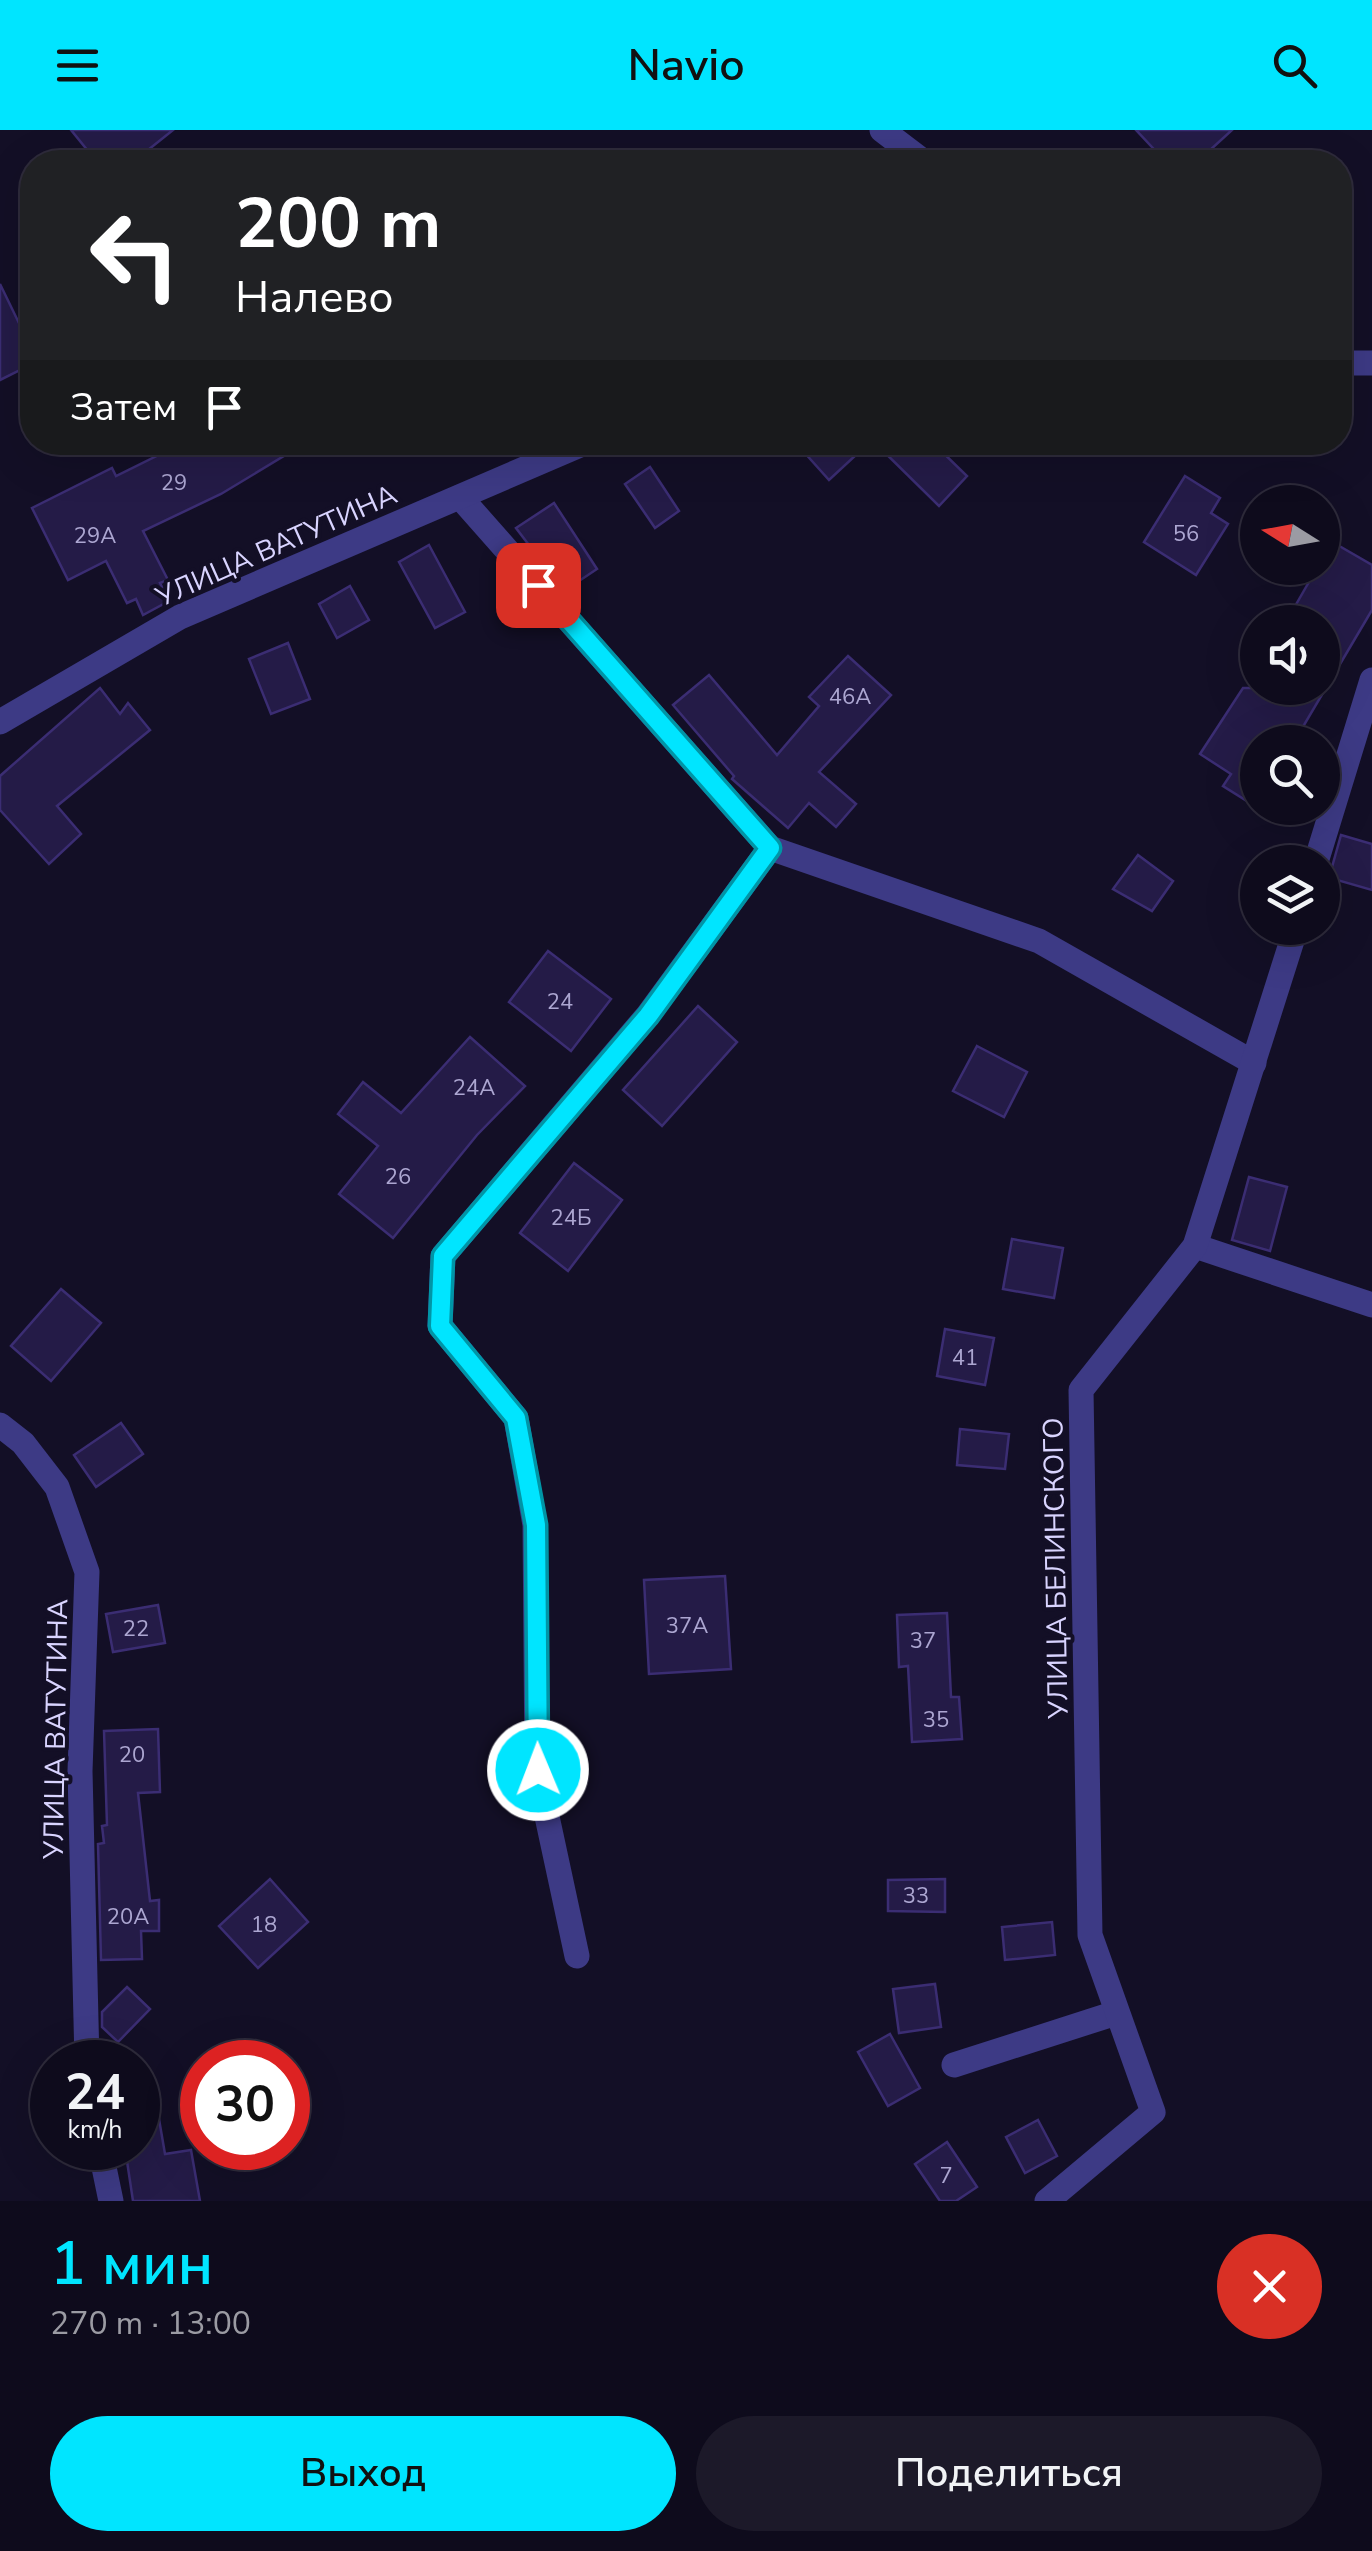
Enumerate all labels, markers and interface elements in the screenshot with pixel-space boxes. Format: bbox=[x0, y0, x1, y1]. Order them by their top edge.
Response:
text: Navio bbox=[627, 35, 745, 96]
icon: menu bbox=[50, 38, 105, 93]
icon: search bbox=[1267, 38, 1322, 93]
text: 200 m bbox=[235, 176, 441, 272]
icon: left bbox=[70, 190, 200, 320]
text: Налево bbox=[235, 267, 394, 328]
icon: arrive bbox=[197, 380, 252, 435]
text: Затем bbox=[70, 382, 177, 433]
house number: 29 bbox=[161, 468, 187, 498]
street label: УЛИЦА ВАТУТИНА bbox=[149, 476, 403, 617]
north arrow bbox=[1240, 485, 1340, 585]
map controls bbox=[1240, 485, 1340, 945]
house number: 56 bbox=[1173, 519, 1199, 549]
house number: 29А bbox=[74, 521, 116, 551]
pin bbox=[496, 543, 581, 628]
icon: arrive bbox=[511, 558, 566, 613]
button: sound bbox=[1240, 605, 1340, 705]
house number: 46А bbox=[829, 682, 871, 712]
button: search bbox=[1240, 725, 1340, 825]
button: layers bbox=[1240, 845, 1340, 945]
house number: 24 bbox=[547, 987, 573, 1017]
house number: 24А bbox=[453, 1073, 495, 1103]
house number: 26 bbox=[385, 1162, 411, 1192]
house number: 24Б bbox=[551, 1203, 591, 1233]
house number: 41 bbox=[952, 1343, 978, 1373]
street label: УЛИЦА БЕЛИНСКОГО bbox=[1034, 1417, 1078, 1720]
street label: УЛИЦА ВАТУТИНА bbox=[35, 1599, 77, 1860]
house number: 37А bbox=[666, 1611, 708, 1641]
house number: 22 bbox=[123, 1614, 149, 1644]
house number: 37 bbox=[910, 1626, 936, 1656]
house number: 35 bbox=[923, 1705, 949, 1735]
position arrow bbox=[486, 1718, 590, 1822]
house number: 20 bbox=[119, 1740, 145, 1770]
house number: 33 bbox=[903, 1881, 929, 1911]
house number: 20А bbox=[107, 1902, 149, 1932]
house number: 18 bbox=[251, 1910, 277, 1940]
speed limit sign: 30 bbox=[180, 2040, 310, 2170]
text: 24 bbox=[65, 2058, 125, 2127]
text: km/h bbox=[67, 2113, 123, 2147]
house number: 7 bbox=[939, 2161, 953, 2191]
text: 1 мин bbox=[50, 2223, 213, 2305]
button: close bbox=[1217, 2234, 1322, 2339]
text: 270 m · 13:00 bbox=[50, 2302, 251, 2345]
button: Выход bbox=[50, 2416, 676, 2531]
button: Поделиться bbox=[696, 2416, 1322, 2531]

